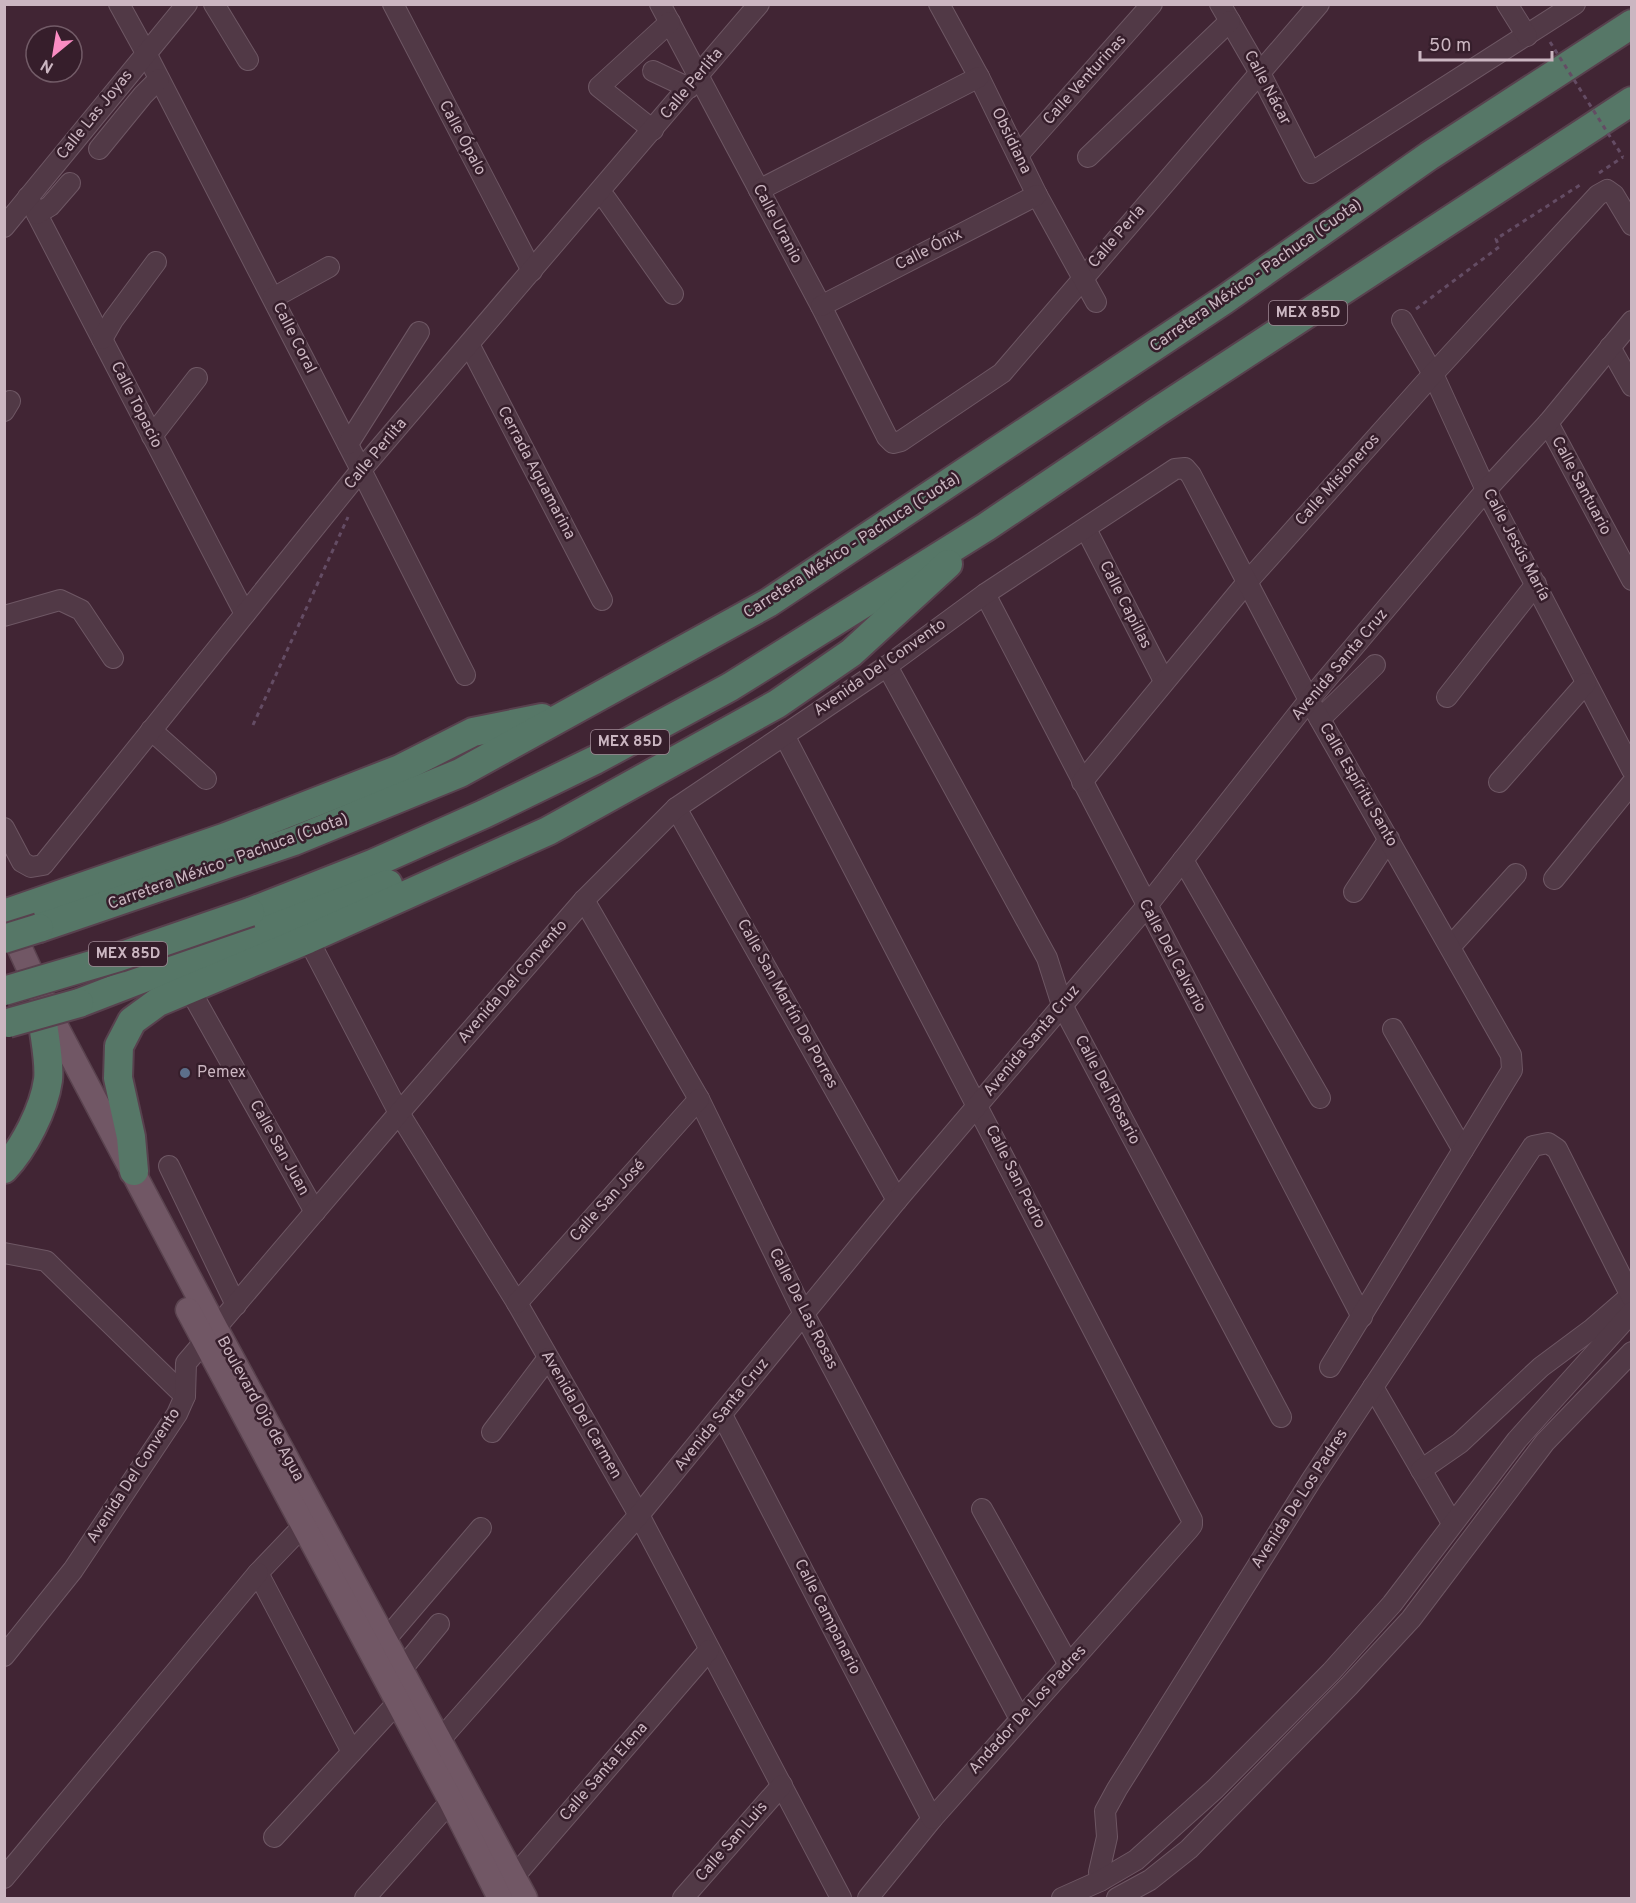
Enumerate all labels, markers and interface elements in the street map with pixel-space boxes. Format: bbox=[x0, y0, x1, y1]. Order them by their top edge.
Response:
north arrow bbox=[24, 24, 84, 84]
scale bar bbox=[1420, 24, 1552, 62]
street label: Calle Venturinas bbox=[1039, 30, 1131, 130]
text: 50 m bbox=[1429, 35, 1471, 58]
street label: Calle Perlita bbox=[656, 44, 728, 124]
street label: Calle Nácar bbox=[1239, 47, 1295, 129]
text: N bbox=[38, 54, 57, 77]
street label: Calle Las Joyas bbox=[53, 66, 137, 164]
street label: Calle Ópalo bbox=[434, 96, 492, 179]
street label: Obsidiana bbox=[986, 105, 1036, 177]
street label: Calle Uranio bbox=[748, 181, 806, 267]
street label: Carretera México - Pachuca (Cuota) bbox=[1146, 195, 1366, 357]
street label: Calle Perla bbox=[1084, 201, 1150, 273]
street label: Calle Ónix bbox=[891, 223, 966, 275]
street label: Calle Coral bbox=[268, 299, 320, 377]
road number: MEX 85D bbox=[1269, 301, 1347, 325]
street label: Calle Topacio bbox=[106, 358, 166, 452]
street label: Cerrada Aguamarina bbox=[492, 403, 580, 543]
street label: Calle Perlita bbox=[340, 414, 412, 494]
street label: Calle Misioneros bbox=[1291, 430, 1385, 530]
street label: Calle Santuario bbox=[1547, 433, 1615, 539]
street label: Carretera México - Pachuca (Cuota) bbox=[740, 468, 964, 624]
street label: Calle Jesús María bbox=[1478, 486, 1554, 604]
street label: Calle Capillas bbox=[1094, 558, 1156, 652]
street label: Avenida Santa Cruz bbox=[1287, 605, 1393, 725]
street label: Avenida Del Convento bbox=[810, 615, 950, 721]
street label: Calle Espíritu Santo bbox=[1314, 719, 1402, 851]
road number: MEX 85D bbox=[591, 730, 669, 754]
street label: Carretera México - Pachuca (Cuota) bbox=[105, 809, 351, 915]
street label: Calle Del Calvario bbox=[1134, 896, 1210, 1016]
street label: Avenida Del Convento bbox=[454, 916, 572, 1048]
street label: Calle San Martín De Porres bbox=[732, 916, 842, 1092]
road number: MEX 85D bbox=[89, 942, 167, 966]
street label: Avenida Santa Cruz bbox=[979, 981, 1085, 1101]
street label: Calle Del Rosario bbox=[1070, 1032, 1144, 1148]
place label: Pemex bbox=[197, 1063, 246, 1083]
marker: Pemex bbox=[178, 1066, 192, 1080]
street label: Calle San Juan bbox=[245, 1097, 313, 1199]
street label: Calle San Pedro bbox=[980, 1122, 1050, 1232]
street label: Calle San José bbox=[566, 1156, 650, 1246]
street label: Calle De Las Rosas bbox=[764, 1245, 842, 1373]
street label: Boulevard Ojo de Agua bbox=[212, 1333, 308, 1485]
street label: Avenida Del Carmen bbox=[536, 1347, 626, 1483]
street label: Avenida Santa Cruz bbox=[670, 1354, 774, 1476]
street label: Avenida Del Convento bbox=[83, 1405, 185, 1547]
street label: Avenida De Los Padres bbox=[1247, 1425, 1353, 1573]
street label: Calle Campanario bbox=[789, 1556, 865, 1678]
street label: Andador De Los Padres bbox=[965, 1641, 1091, 1779]
street label: Calle Santa Elena bbox=[556, 1718, 652, 1826]
street label: Calle San Luis bbox=[692, 1798, 772, 1886]

